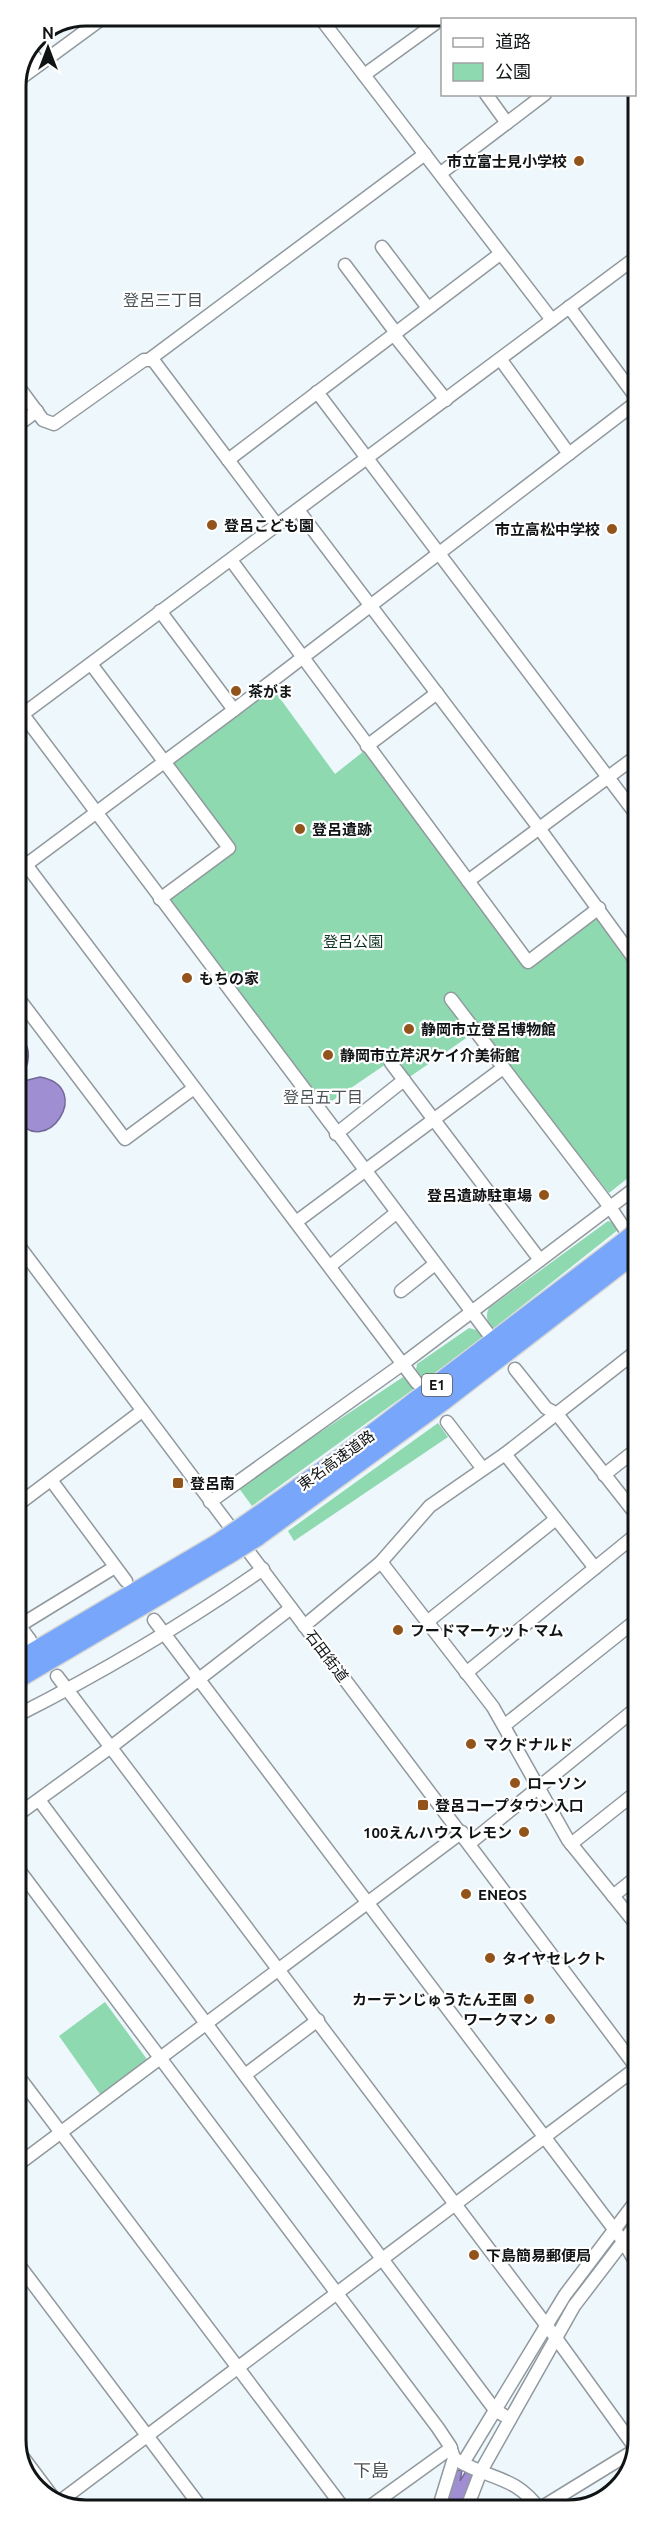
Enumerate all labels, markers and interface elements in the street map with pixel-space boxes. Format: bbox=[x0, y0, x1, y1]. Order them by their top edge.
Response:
north arrow bbox=[18, 18, 78, 78]
legend bbox=[441, 18, 636, 96]
text: N bbox=[42, 24, 54, 42]
text: 道路 bbox=[495, 31, 531, 51]
text: 公園 bbox=[495, 61, 531, 81]
place label: 市立富士見小学校 bbox=[447, 153, 567, 170]
marker: 市立富士見小学校 bbox=[572, 154, 586, 168]
district label: 登呂三丁目 bbox=[123, 291, 203, 309]
place label: 登呂こども園 bbox=[224, 517, 314, 534]
marker: 登呂こども園 bbox=[205, 518, 219, 532]
place label: 市立高松中学校 bbox=[495, 521, 600, 538]
marker: 市立高松中学校 bbox=[605, 522, 619, 536]
place label: 茶がま bbox=[248, 683, 293, 700]
marker: 茶がま bbox=[229, 684, 243, 698]
place label: 登呂遺跡 bbox=[312, 821, 372, 838]
marker: 登呂遺跡 bbox=[293, 822, 307, 836]
park label: 登呂公園 bbox=[323, 933, 383, 950]
place label: もちの家 bbox=[199, 970, 259, 987]
marker: もちの家 bbox=[180, 971, 194, 985]
place label: 静岡市立登呂博物館 bbox=[421, 1021, 556, 1038]
marker: 静岡市立登呂博物館 bbox=[402, 1022, 416, 1036]
place label: 静岡市立芹沢ケイ介美術館 bbox=[340, 1047, 520, 1064]
marker: 静岡市立芹沢ケイ介美術館 bbox=[321, 1048, 335, 1062]
district label: 登呂五丁目 bbox=[283, 1088, 363, 1106]
place label: 登呂遺跡駐車場 bbox=[427, 1187, 532, 1204]
marker: 登呂遺跡駐車場 bbox=[537, 1188, 551, 1202]
road number: E1 bbox=[422, 1374, 452, 1396]
street label: 東名高速道路 bbox=[295, 1427, 377, 1493]
place label: 登呂南 bbox=[190, 1475, 235, 1492]
marker: 登呂南 bbox=[171, 1476, 185, 1490]
place label: フードマーケット マム bbox=[410, 1622, 564, 1639]
marker: フードマーケット マム bbox=[391, 1623, 405, 1637]
street label: 石田街道 bbox=[302, 1627, 352, 1685]
place label: マクドナルド bbox=[483, 1736, 573, 1753]
marker: マクドナルド bbox=[464, 1737, 478, 1751]
place label: ローソン bbox=[527, 1775, 587, 1792]
marker: ローソン bbox=[508, 1776, 522, 1790]
place label: 登呂コープタウン入口 bbox=[435, 1797, 584, 1814]
marker: 登呂コープタウン入口 bbox=[416, 1798, 430, 1812]
place label: 100えんハウス レモン bbox=[363, 1824, 512, 1841]
marker: 100えんハウス レモン bbox=[517, 1825, 531, 1839]
place label: ENEOS bbox=[478, 1886, 527, 1903]
marker: ENEOS bbox=[459, 1887, 473, 1901]
place label: タイヤセレクト bbox=[502, 1950, 607, 1967]
marker: タイヤセレクト bbox=[483, 1951, 497, 1965]
place label: カーテンじゅうたん王国 bbox=[352, 1991, 517, 2008]
marker: カーテンじゅうたん王国 bbox=[522, 1992, 536, 2006]
place label: ワークマン bbox=[463, 2011, 538, 2028]
marker: ワークマン bbox=[543, 2012, 557, 2026]
place label: 下島簡易郵便局 bbox=[486, 2247, 591, 2264]
marker: 下島簡易郵便局 bbox=[467, 2248, 481, 2262]
district label: 下島 bbox=[353, 2460, 389, 2480]

